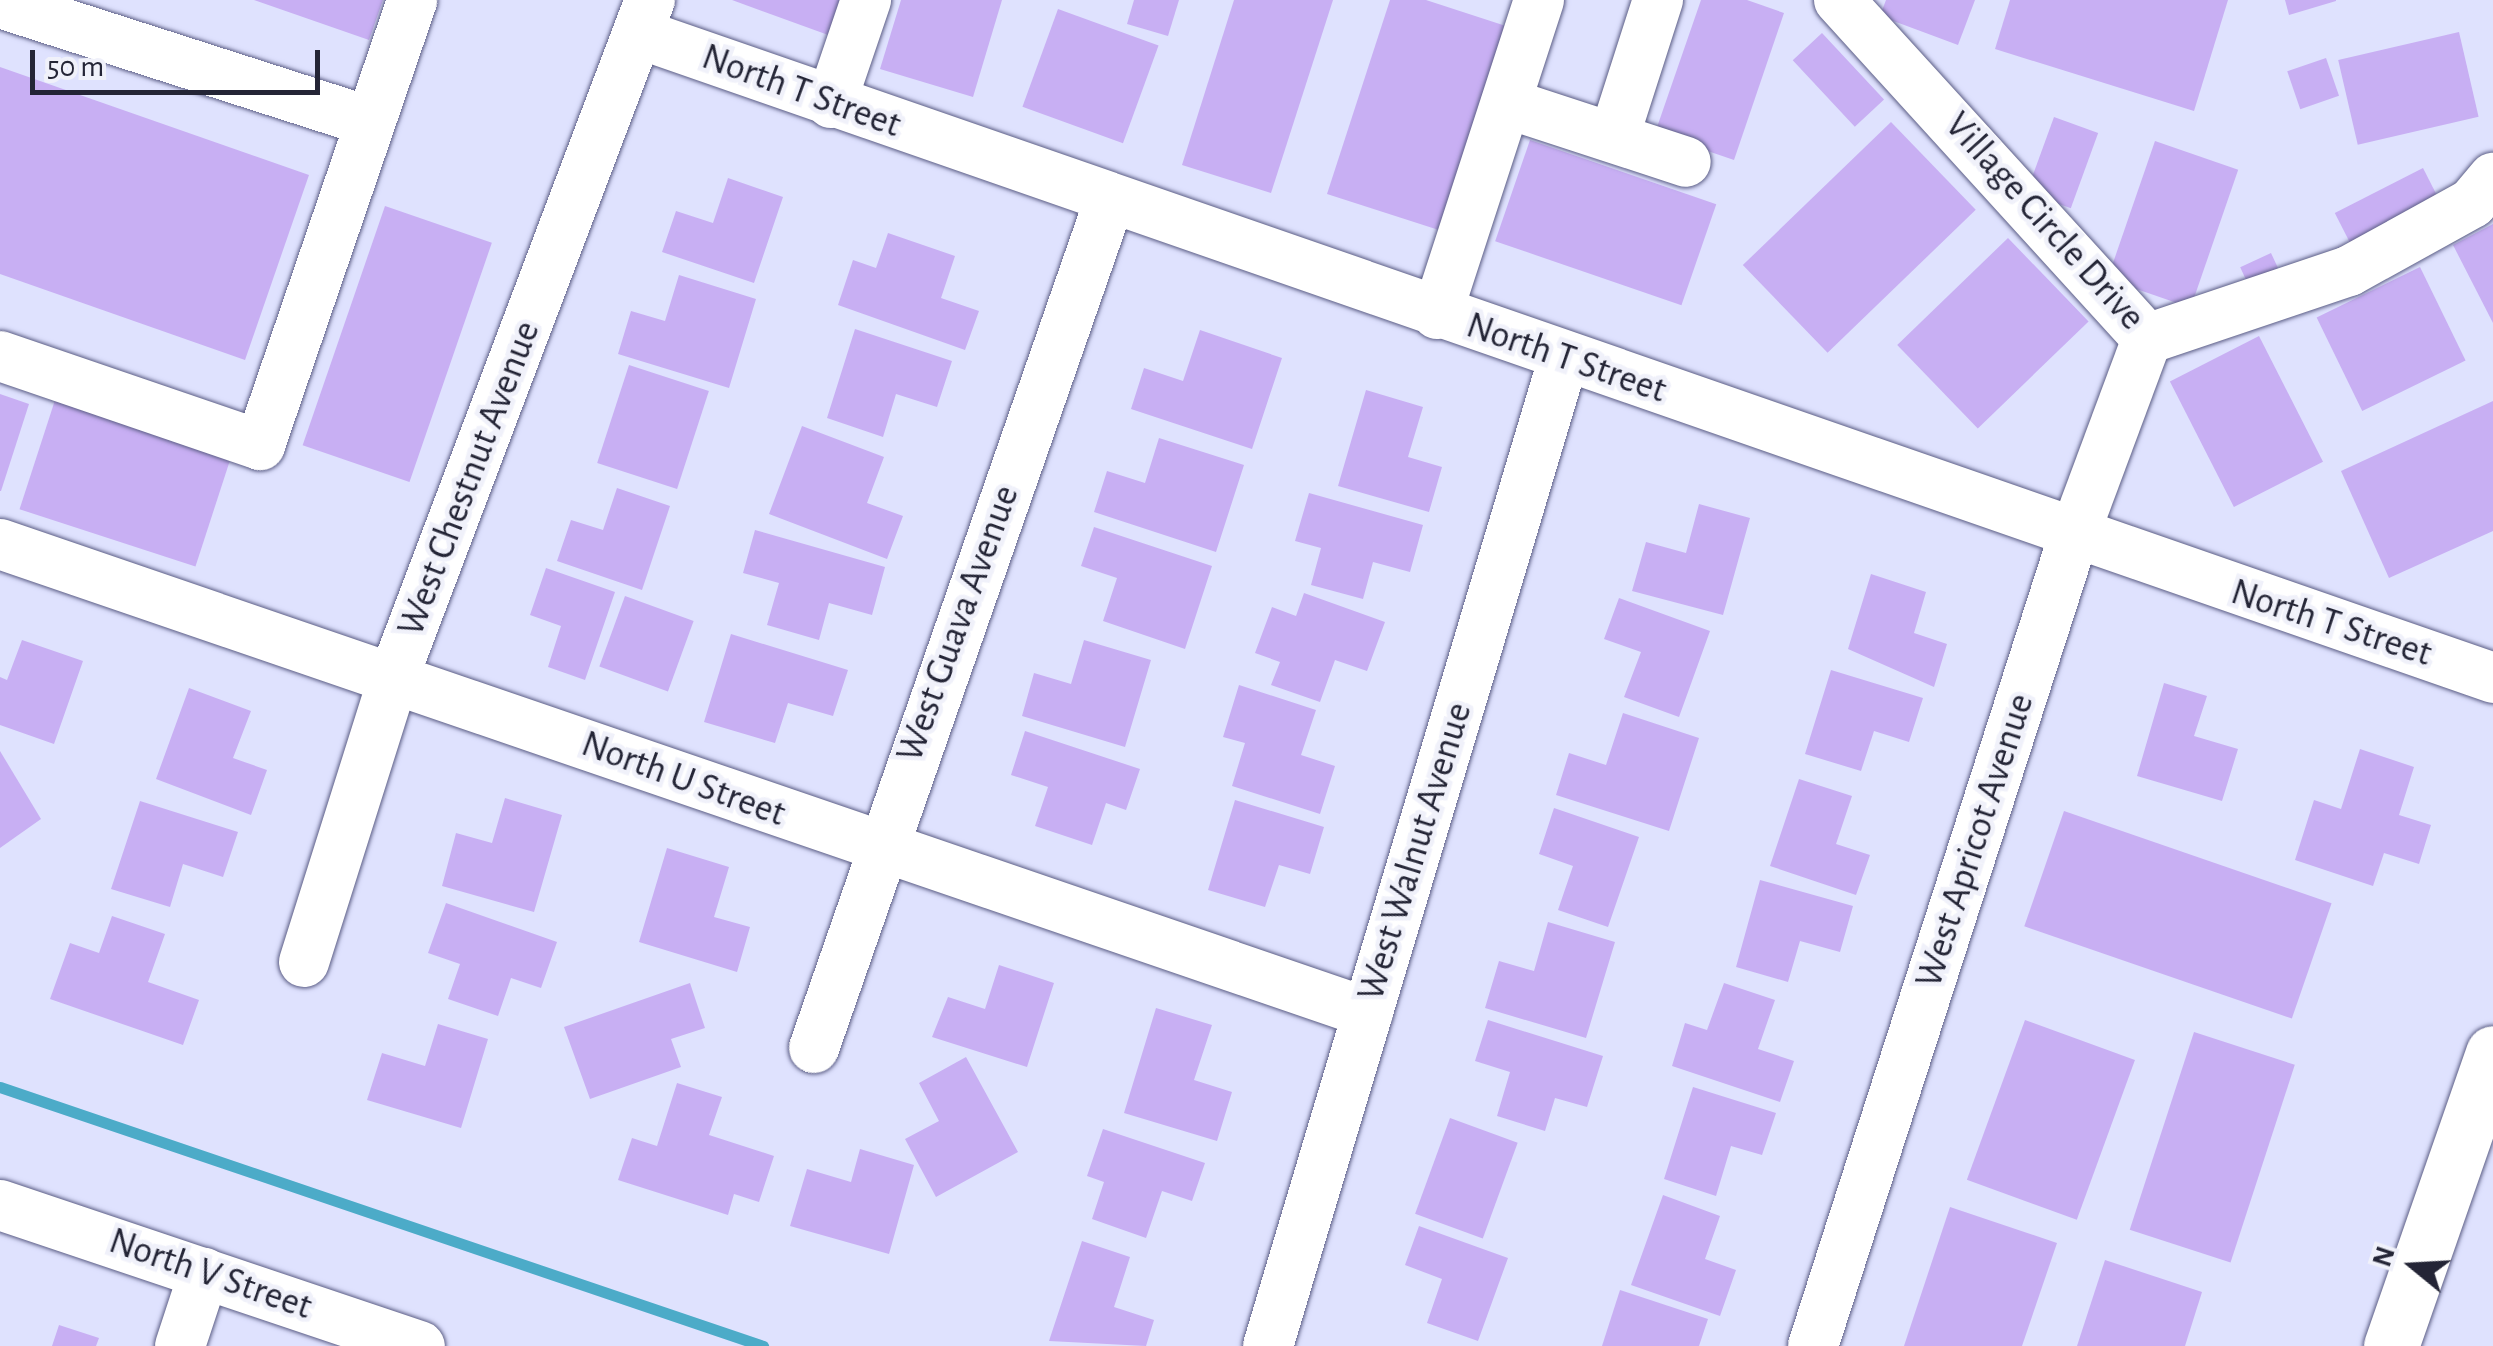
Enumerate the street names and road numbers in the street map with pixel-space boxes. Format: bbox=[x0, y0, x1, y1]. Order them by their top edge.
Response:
street label: North T Street bbox=[695, 35, 907, 149]
street label: Village Circle Drive bbox=[1934, 104, 2154, 340]
street label: North T Street bbox=[1460, 304, 1672, 414]
street label: West Chestnut Avenue bbox=[389, 315, 551, 643]
street label: West Guava Avenue bbox=[888, 480, 1030, 768]
street label: North T Street bbox=[2225, 570, 2437, 678]
street label: West Apricot Avenue bbox=[1907, 688, 2045, 994]
street label: West Walnut Avenue bbox=[1349, 697, 1483, 1007]
street label: North U Street bbox=[575, 722, 791, 838]
street label: North V Street bbox=[103, 1219, 317, 1331]

